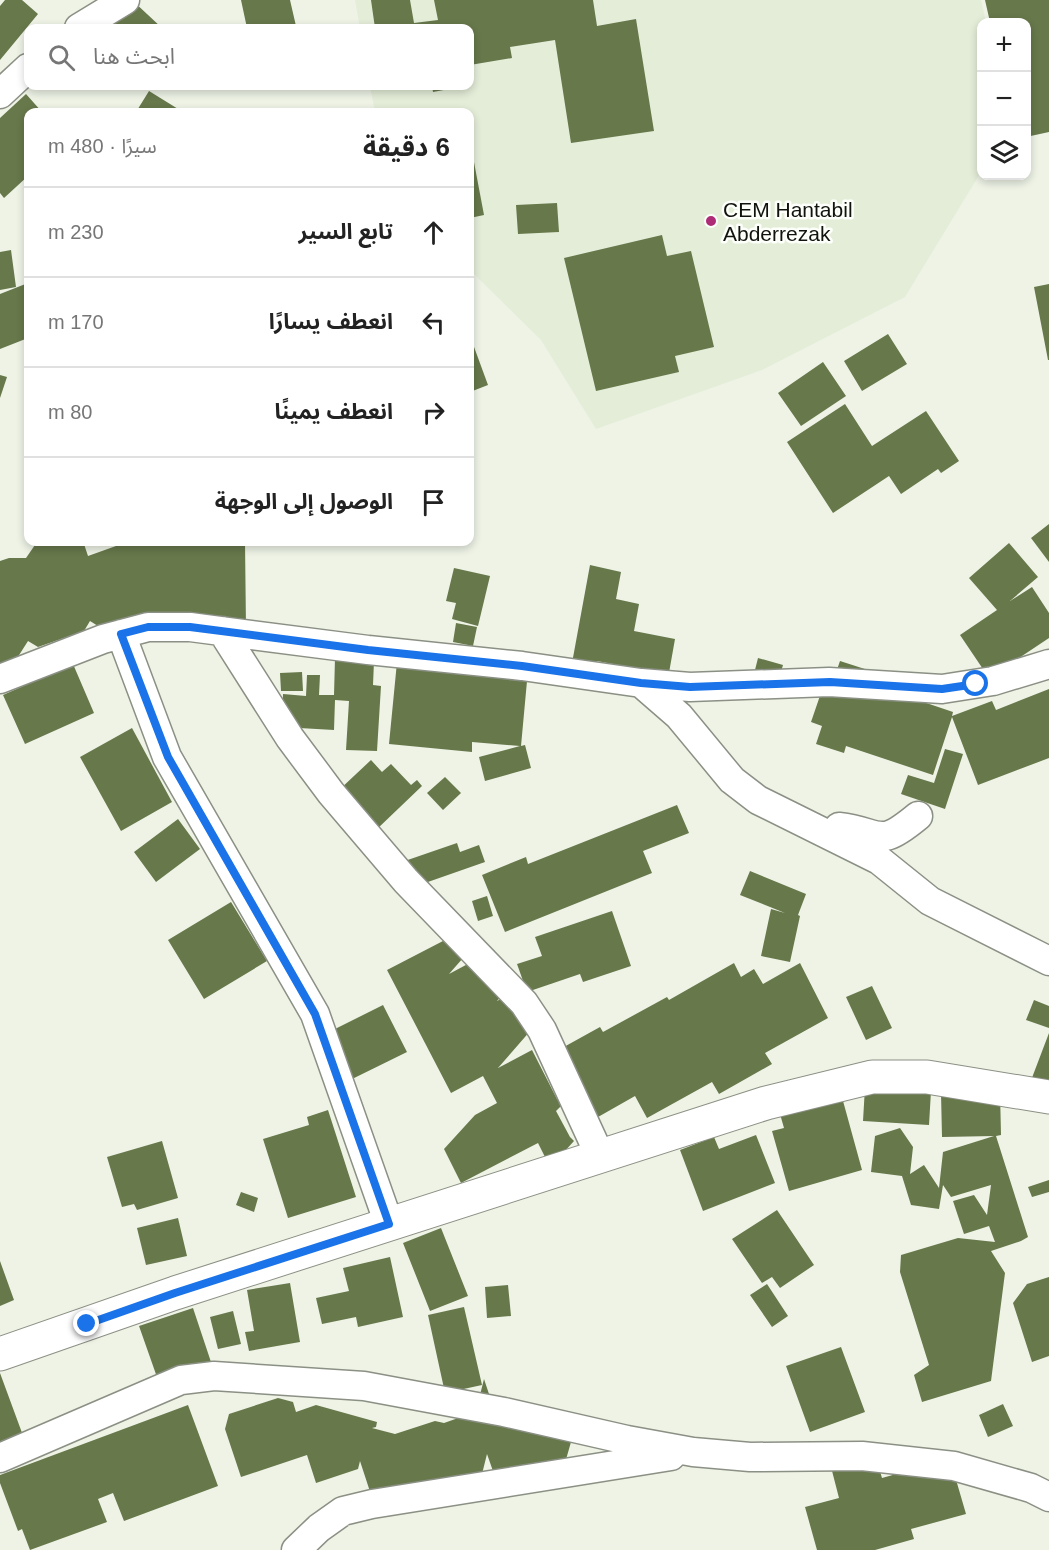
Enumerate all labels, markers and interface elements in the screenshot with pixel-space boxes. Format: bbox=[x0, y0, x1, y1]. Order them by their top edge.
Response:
map controls bbox=[977, 18, 1031, 180]
button: + bbox=[977, 18, 1031, 72]
search box bbox=[24, 24, 474, 90]
icon: search bbox=[45, 41, 78, 74]
text: ابحث هنا bbox=[93, 44, 175, 69]
button: − bbox=[977, 72, 1031, 126]
button: layers bbox=[977, 126, 1031, 180]
text: 6 دقيقة bbox=[363, 132, 450, 162]
text: سيرًا · 480 m bbox=[48, 135, 157, 157]
place label: CEM Hantabil Abderrezak bbox=[723, 198, 853, 245]
marker: CEM Hantabil Abderrezak bbox=[704, 214, 718, 228]
icon: ahead bbox=[417, 216, 450, 249]
text: تابع السير bbox=[299, 219, 393, 244]
text: 230 m bbox=[48, 221, 104, 243]
icon: left bbox=[417, 306, 450, 339]
text: انعطف يسارًا bbox=[269, 309, 393, 334]
text: 170 m bbox=[48, 311, 104, 333]
icon: right bbox=[417, 396, 450, 429]
text: انعطف يمينًا bbox=[274, 399, 393, 424]
text: 80 m bbox=[48, 401, 92, 423]
icon: arrive bbox=[417, 486, 450, 519]
text: الوصول إلى الوجهة bbox=[215, 489, 393, 514]
route start bbox=[962, 670, 988, 696]
route end bbox=[73, 1310, 99, 1336]

